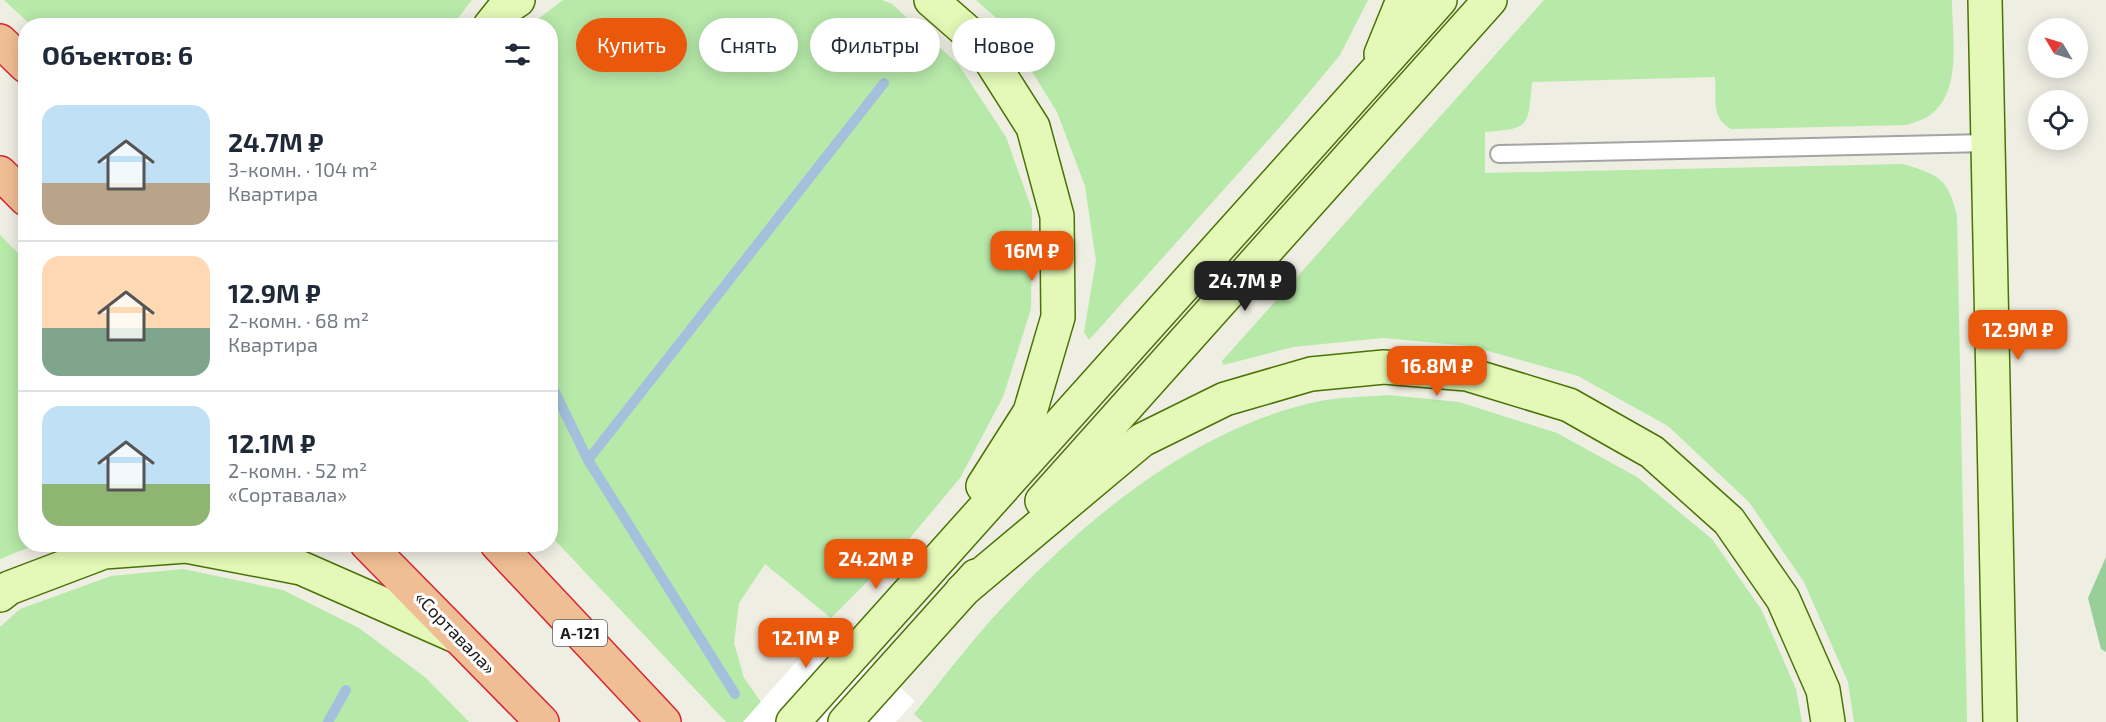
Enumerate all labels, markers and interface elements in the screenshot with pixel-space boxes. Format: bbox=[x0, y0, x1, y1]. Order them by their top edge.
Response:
chip: Купить bbox=[576, 18, 687, 72]
chip: Снять bbox=[699, 18, 798, 72]
chip: Фильтры bbox=[810, 18, 940, 72]
chip: Новое bbox=[952, 18, 1055, 72]
north arrow bbox=[2028, 18, 2088, 78]
map controls bbox=[2028, 18, 2088, 150]
icon: filters bbox=[501, 38, 534, 71]
text: Объектов: 6 bbox=[42, 39, 193, 70]
button: locate bbox=[2028, 90, 2088, 150]
text: 24.7M ₽ bbox=[228, 126, 324, 157]
icon: home bbox=[90, 129, 162, 201]
text: 3-комн. · 104 m² bbox=[228, 157, 378, 181]
text: Квартира bbox=[228, 181, 318, 205]
pin: 16M ₽ bbox=[990, 231, 1074, 282]
text: 16M ₽ bbox=[1005, 238, 1059, 262]
pin: 24.7M ₽ bbox=[1190, 261, 1300, 312]
text: 24.7M ₽ bbox=[1208, 268, 1282, 292]
text: 12.9M ₽ bbox=[228, 277, 321, 308]
icon: home bbox=[90, 280, 162, 352]
text: 2-комн. · 68 m² bbox=[228, 308, 369, 332]
pin: 12.9M ₽ bbox=[1963, 310, 2073, 361]
text: 12.9M ₽ bbox=[1982, 317, 2054, 341]
text: Квартира bbox=[228, 332, 318, 356]
pin: 16.8M ₽ bbox=[1382, 346, 1492, 397]
text: 16.8M ₽ bbox=[1401, 353, 1473, 377]
text: 12.1M ₽ bbox=[228, 427, 316, 458]
icon: home bbox=[90, 430, 162, 502]
text: 2-комн. · 52 m² bbox=[228, 458, 367, 482]
text: «Сортавала» bbox=[228, 482, 347, 506]
pin: 24.2M ₽ bbox=[821, 539, 931, 590]
text: 24.2M ₽ bbox=[838, 546, 914, 570]
street label: «Сортавала» bbox=[411, 586, 501, 678]
pin: 12.1M ₽ bbox=[751, 618, 861, 669]
road number: А-121 bbox=[553, 620, 607, 646]
text: 12.1M ₽ bbox=[772, 625, 840, 649]

